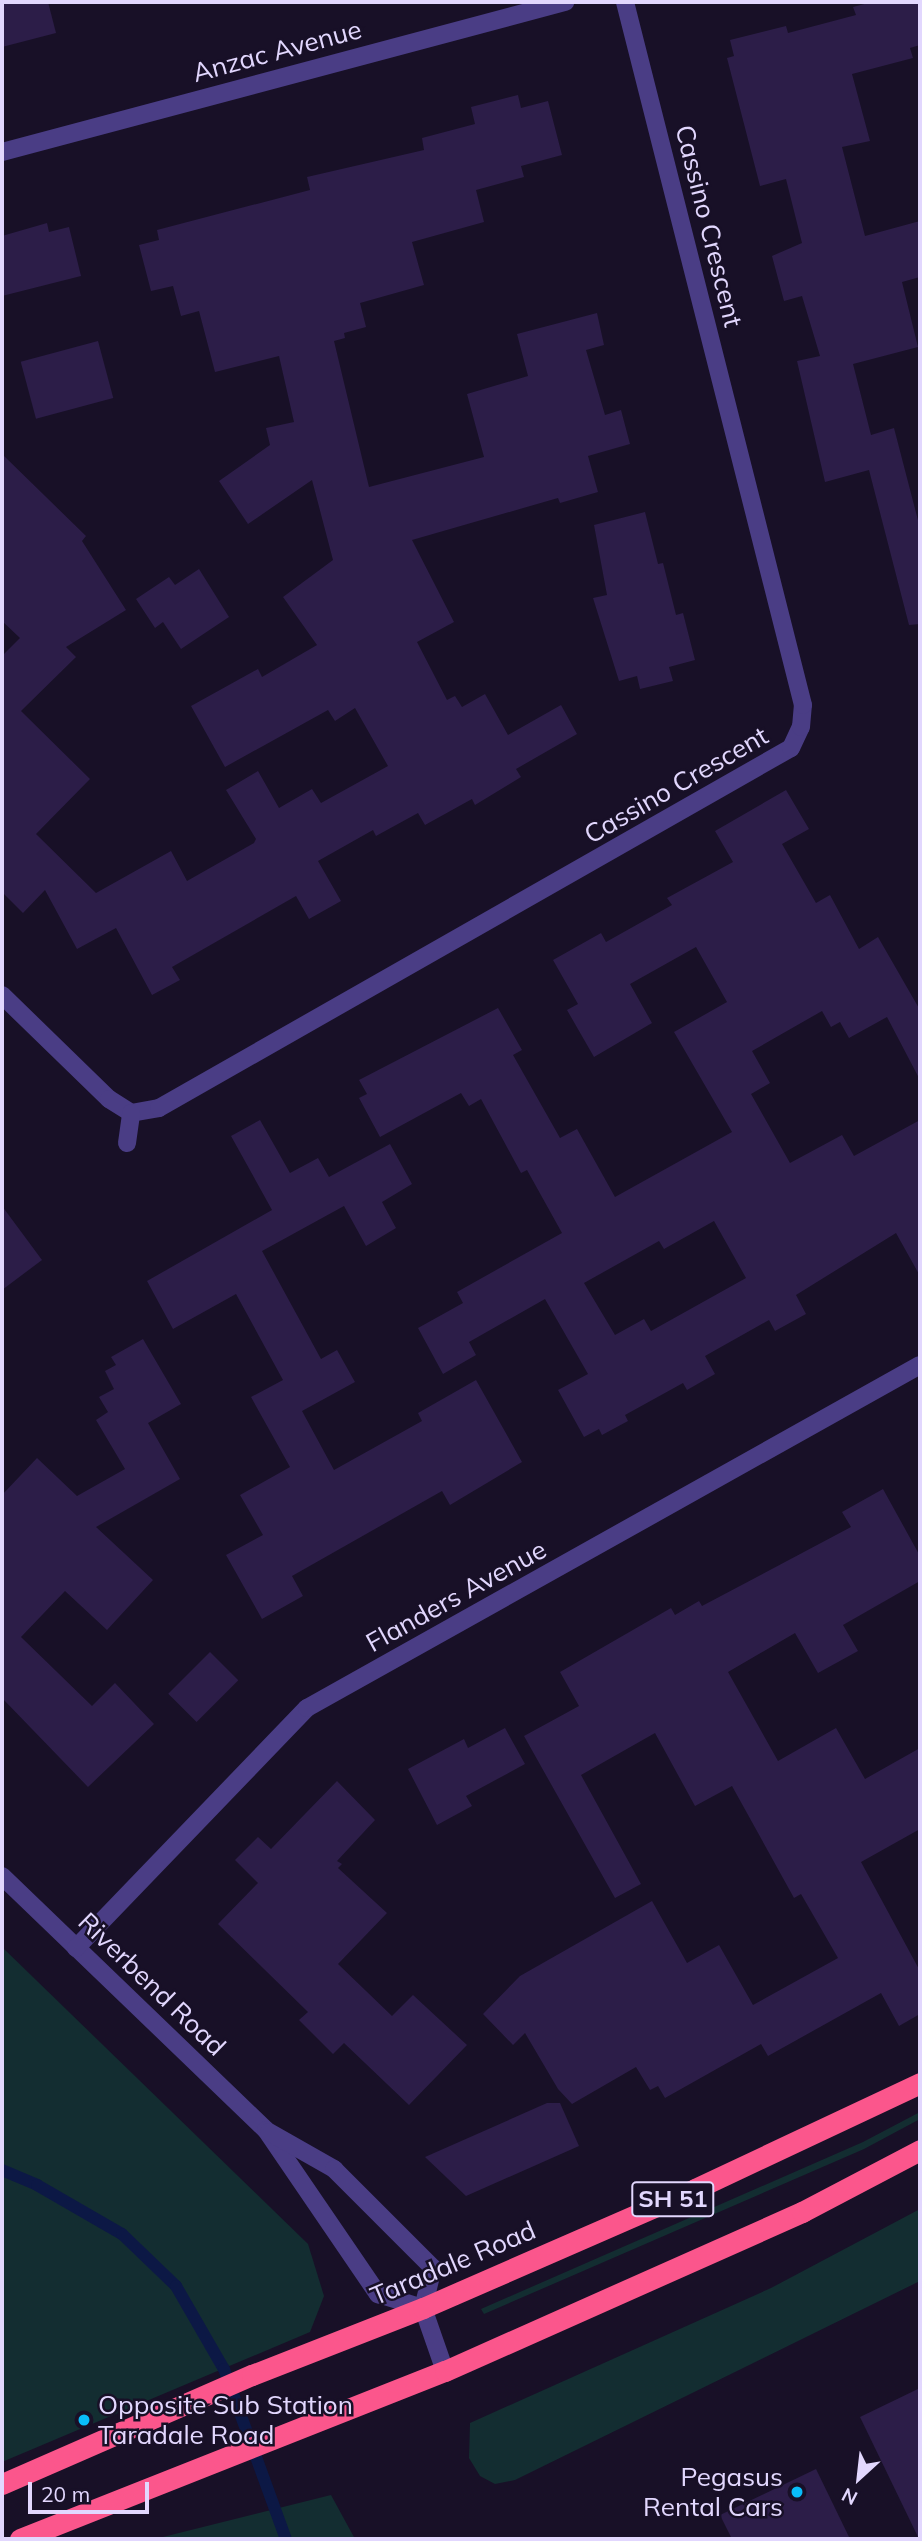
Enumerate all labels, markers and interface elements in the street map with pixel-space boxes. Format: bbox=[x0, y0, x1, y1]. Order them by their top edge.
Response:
street label: Anzac Avenue bbox=[189, 13, 365, 89]
street label: Cassino Crescent bbox=[669, 122, 749, 330]
street label: Cassino Crescent bbox=[579, 720, 773, 850]
street label: Flanders Avenue bbox=[361, 1534, 551, 1658]
street label: Riverbend Road bbox=[72, 1906, 232, 2062]
road number: SH 51 bbox=[631, 2178, 715, 2220]
street label: Taradale Road bbox=[366, 2214, 540, 2312]
place label: Opposite Sub Station Taradale Road bbox=[98, 2389, 353, 2450]
marker: Opposite Sub Station Taradale Road bbox=[76, 2412, 92, 2428]
north arrow bbox=[824, 2443, 894, 2513]
place label: Pegasus Rental Cars bbox=[643, 2461, 783, 2522]
scale bar bbox=[32, 2468, 152, 2512]
text: 20 m bbox=[41, 2481, 90, 2507]
text: N bbox=[838, 2483, 861, 2511]
marker: Pegasus Rental Cars bbox=[789, 2484, 805, 2500]

